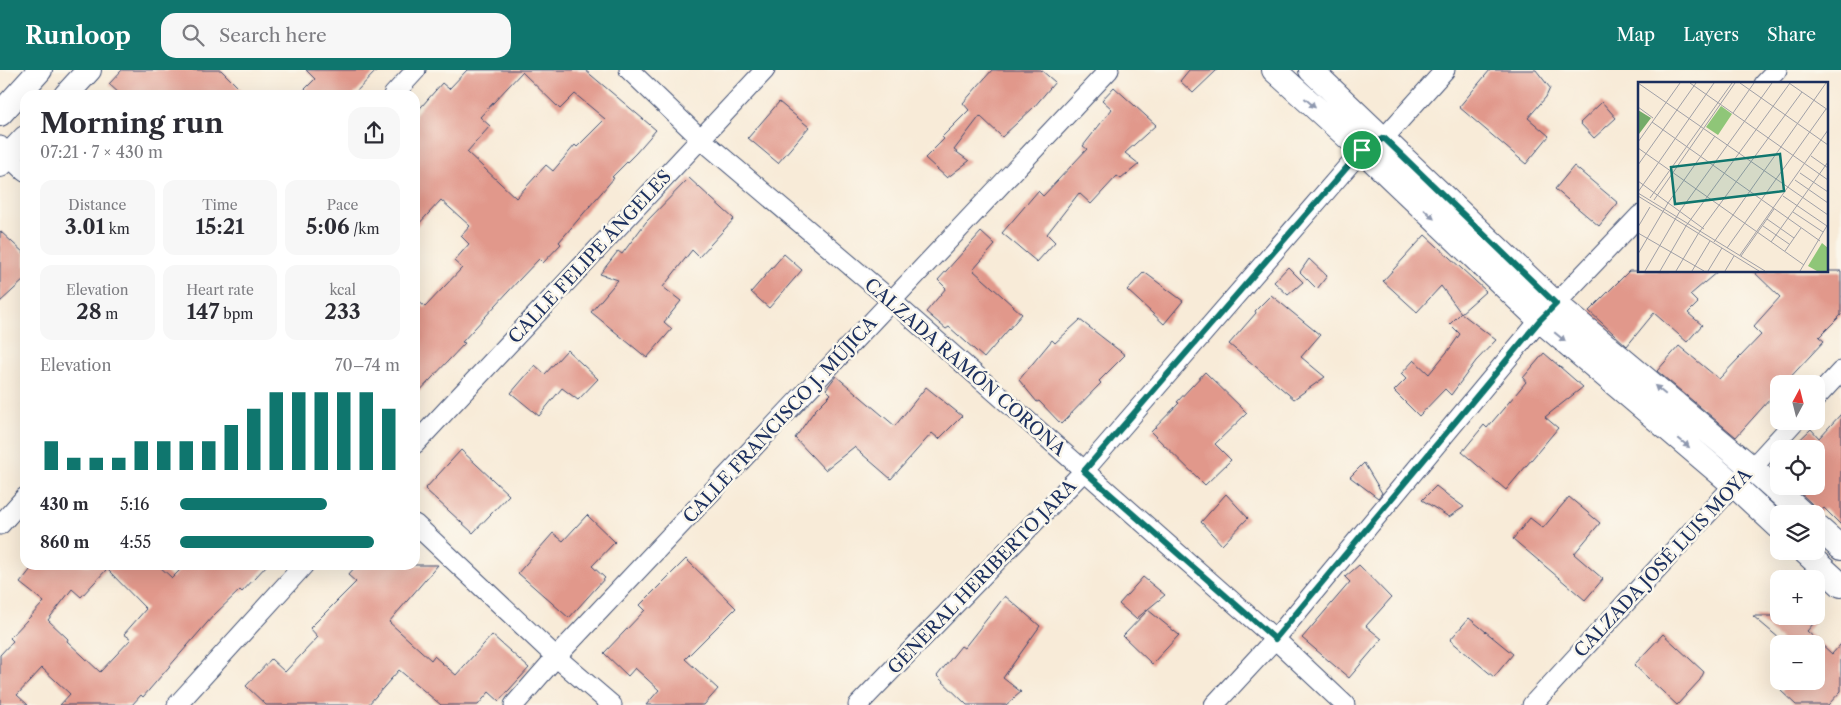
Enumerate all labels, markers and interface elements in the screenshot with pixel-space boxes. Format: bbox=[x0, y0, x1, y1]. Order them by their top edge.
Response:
search box bbox=[161, 13, 511, 58]
text: Runloop bbox=[25, 21, 131, 50]
icon: search bbox=[179, 21, 207, 49]
text: Search here bbox=[219, 24, 327, 47]
text: Map bbox=[1617, 24, 1655, 46]
text: Layers bbox=[1683, 24, 1739, 46]
text: Share bbox=[1767, 24, 1816, 46]
inset map bbox=[1638, 82, 1828, 272]
one-way arrow bbox=[1304, 97, 1316, 109]
text: Morning run bbox=[40, 106, 224, 140]
button: share bbox=[348, 107, 400, 159]
pin bbox=[1341, 129, 1383, 171]
icon: arrive bbox=[1348, 136, 1376, 164]
text: 07:21 · 7 × 430 m bbox=[40, 142, 163, 162]
street label: CALLE FELIPE ÁNGELES bbox=[503, 165, 676, 348]
text: Distance bbox=[68, 196, 126, 214]
text: Time bbox=[202, 196, 238, 214]
text: Pace bbox=[327, 196, 358, 214]
one-way arrow bbox=[1423, 208, 1435, 220]
text: 3.01 bbox=[65, 214, 105, 239]
text: 15:21 bbox=[195, 214, 245, 239]
text: 5:06 bbox=[306, 214, 350, 239]
text: km bbox=[105, 220, 130, 238]
text: /km bbox=[350, 220, 380, 238]
street label: CALZADA RAMÓN CORONA bbox=[860, 273, 1071, 461]
text: Elevation bbox=[66, 281, 129, 299]
text: Heart rate bbox=[186, 281, 254, 299]
text: kcal bbox=[329, 281, 356, 299]
text: 28 bbox=[76, 299, 102, 324]
text: 147 bbox=[187, 299, 219, 324]
text: 233 bbox=[325, 299, 361, 324]
text: m bbox=[102, 305, 118, 323]
text: bpm bbox=[219, 305, 253, 323]
street label: CALLE FRANCISCO J. MÚJICA bbox=[678, 311, 882, 528]
one-way arrow bbox=[1554, 331, 1566, 342]
text: Elevation bbox=[40, 355, 111, 375]
text: 70–74 m bbox=[335, 355, 400, 375]
north arrow bbox=[1770, 375, 1825, 430]
map controls bbox=[1770, 375, 1825, 690]
one-way arrow bbox=[1654, 385, 1667, 396]
one-way arrow bbox=[1677, 437, 1690, 448]
button: locate bbox=[1770, 440, 1825, 495]
street label: CALZADA JOSÉ LUIS MOYA bbox=[1569, 463, 1757, 662]
street label: GENERAL HERIBERTO JARA bbox=[883, 475, 1081, 679]
text: 430 m bbox=[40, 494, 89, 514]
text: 5:16 bbox=[120, 494, 149, 514]
button: layers bbox=[1770, 505, 1825, 560]
text: 860 m bbox=[40, 532, 90, 552]
text: 4:55 bbox=[120, 532, 151, 552]
button: + bbox=[1770, 570, 1825, 625]
button: − bbox=[1770, 635, 1825, 690]

